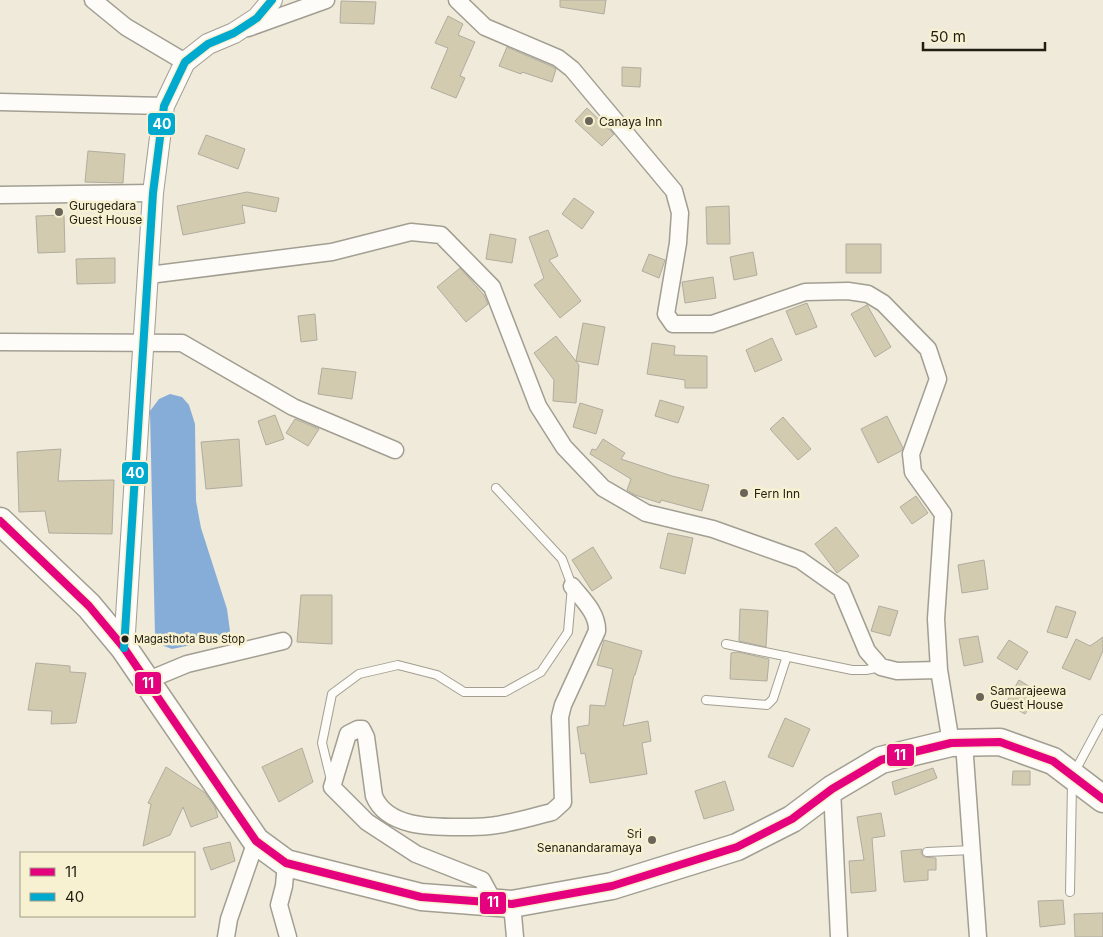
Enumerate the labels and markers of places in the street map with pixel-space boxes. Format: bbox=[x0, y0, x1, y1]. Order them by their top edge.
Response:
place label: Canaya Inn bbox=[599, 114, 662, 129]
marker: Canaya Inn bbox=[583, 115, 595, 127]
place label: Gurugedara Guest House bbox=[69, 198, 142, 227]
marker: Gurugedara Guest House bbox=[53, 206, 65, 218]
place label: Fern Inn bbox=[754, 486, 800, 501]
marker: Fern Inn bbox=[738, 487, 750, 499]
place label: Magasthota Bus Stop bbox=[134, 632, 245, 646]
marker: Magasthota Bus Stop bbox=[120, 634, 130, 644]
place label: Samarajeewa Guest House bbox=[990, 683, 1066, 712]
marker: Samarajeewa Guest House bbox=[974, 691, 986, 703]
place label: Sri Senanandaramaya bbox=[537, 826, 642, 855]
marker: Sri Senanandaramaya bbox=[646, 834, 658, 846]

